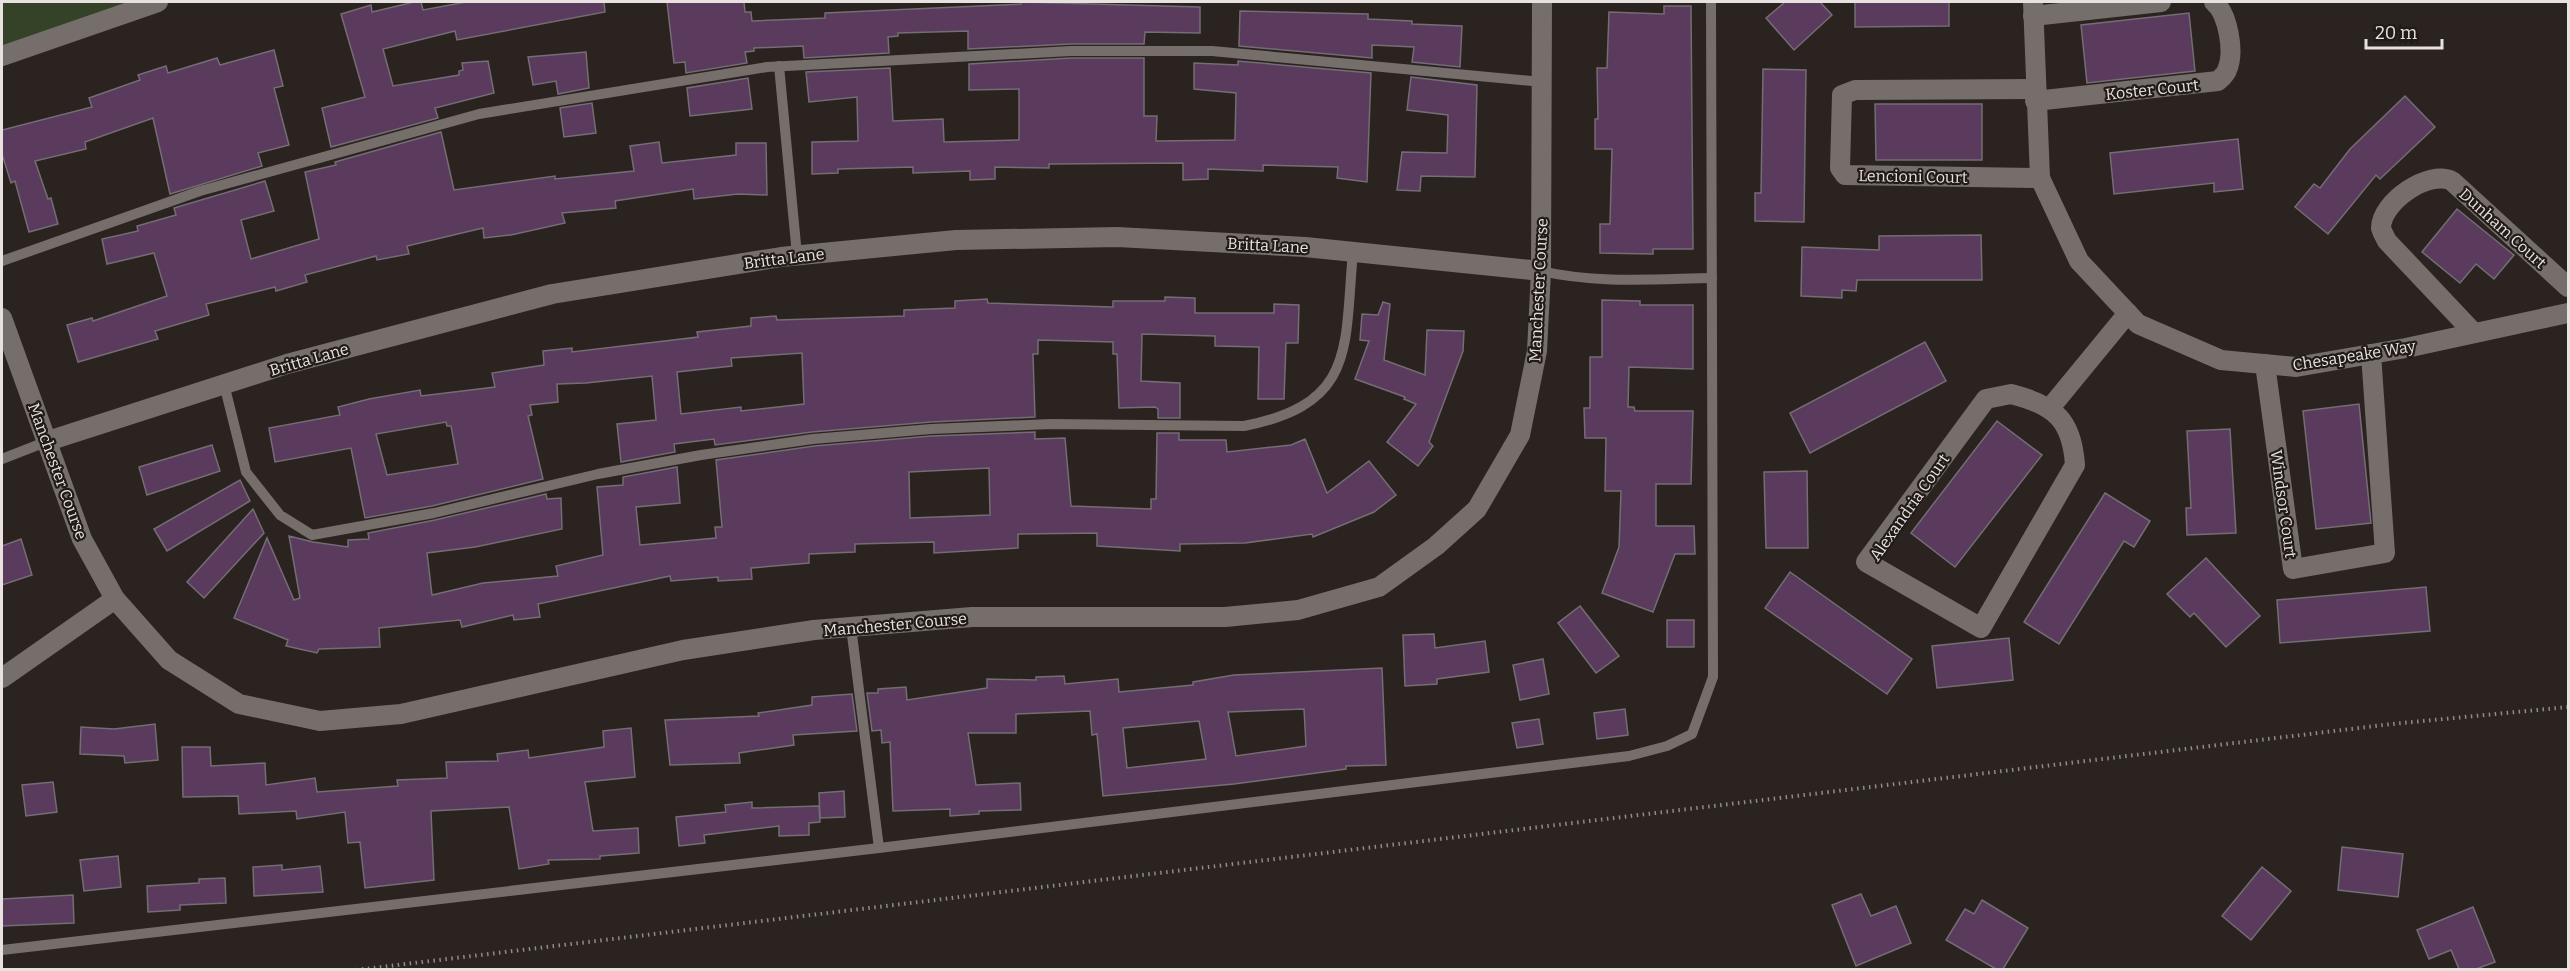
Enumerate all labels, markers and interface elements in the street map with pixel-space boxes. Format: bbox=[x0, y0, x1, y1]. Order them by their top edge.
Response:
scale bar bbox=[2366, 12, 2442, 50]
text: 20 m bbox=[2375, 22, 2417, 44]
street label: Koster Court bbox=[2104, 75, 2200, 104]
street label: Lencioni Court bbox=[1858, 166, 1968, 187]
street label: Dunham Court bbox=[2455, 184, 2550, 273]
street label: Manchester Course bbox=[1525, 218, 1552, 362]
street label: Britta Lane bbox=[1227, 234, 1309, 257]
street label: Britta Lane bbox=[743, 244, 826, 273]
street label: Chesapeake Way bbox=[2291, 336, 2417, 375]
street label: Britta Lane bbox=[267, 339, 351, 380]
street label: Manchester Course bbox=[24, 400, 91, 542]
street label: Windsor Court bbox=[2267, 449, 2301, 560]
street label: Alexandria Court bbox=[1866, 450, 1953, 564]
street label: Manchester Course bbox=[822, 609, 968, 640]

